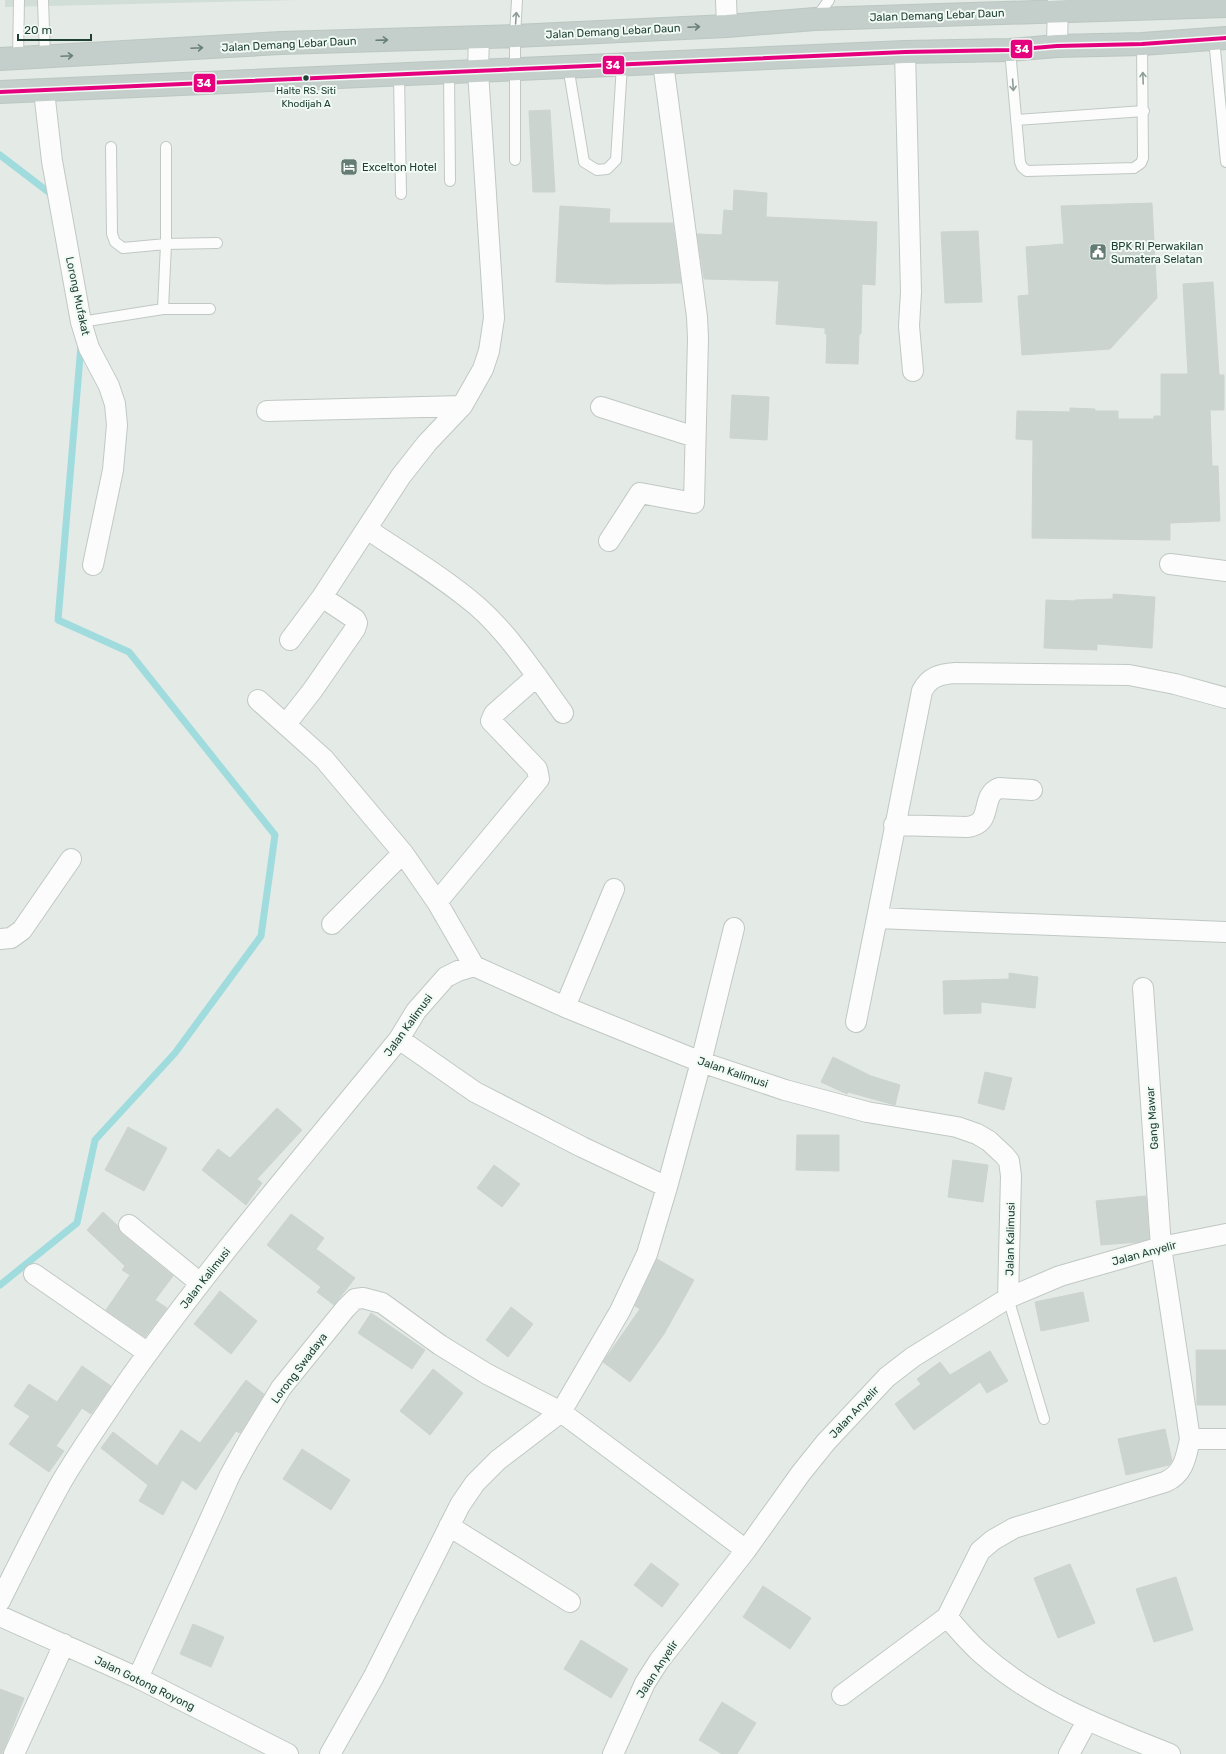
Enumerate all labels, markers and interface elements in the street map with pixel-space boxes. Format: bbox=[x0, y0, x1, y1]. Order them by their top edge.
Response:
street label: Jalan Demang Lebar Daun bbox=[869, 7, 1005, 24]
one-way arrow bbox=[513, 12, 520, 25]
scale bar bbox=[18, 16, 91, 42]
street label: Jalan Demang Lebar Daun bbox=[545, 21, 681, 42]
text: 20 m bbox=[24, 23, 52, 37]
one-way arrow bbox=[687, 24, 700, 31]
street label: Jalan Demang Lebar Daun bbox=[221, 34, 357, 55]
one-way arrow bbox=[375, 36, 388, 44]
line badge: 34 bbox=[1010, 39, 1033, 59]
text: 34 bbox=[1015, 43, 1030, 56]
one-way arrow bbox=[190, 45, 203, 52]
one-way arrow bbox=[60, 53, 73, 60]
line badge: 34 bbox=[602, 55, 625, 75]
text: 34 bbox=[606, 59, 621, 72]
one-way arrow bbox=[1139, 72, 1147, 85]
line badge: 34 bbox=[193, 73, 216, 93]
marker: Halte RS. Siti Khodijah A bbox=[301, 73, 311, 83]
text: 34 bbox=[197, 77, 212, 90]
one-way arrow bbox=[1010, 78, 1017, 91]
place label: Halte RS. Siti Khodijah A bbox=[276, 85, 336, 110]
hotel icon: Excelton Hotel bbox=[339, 157, 359, 177]
place label: Excelton Hotel bbox=[362, 161, 437, 174]
place label: BPK RI Perwakilan Sumatera Selatan bbox=[1111, 240, 1203, 266]
public building icon: BPK RI Perwakilan Sumatera Selatan bbox=[1088, 242, 1108, 262]
street label: Lorong Mufakat bbox=[63, 256, 92, 337]
street label: Jalan Kalimusi bbox=[381, 992, 435, 1059]
street label: Jalan Kalimusi bbox=[696, 1054, 770, 1091]
street label: Gang Mawar bbox=[1144, 1085, 1161, 1150]
street label: Jalan Kalimusi bbox=[1003, 1202, 1018, 1276]
street label: Jalan Anyelir bbox=[1110, 1238, 1179, 1268]
street label: Jalan Kalimusi bbox=[178, 1245, 233, 1311]
street label: Lorong Swadaya bbox=[269, 1331, 330, 1406]
street label: Jalan Anyelir bbox=[827, 1383, 882, 1441]
street label: Jalan Anyelir bbox=[634, 1637, 681, 1701]
street label: Jalan Gotong Royong bbox=[92, 1653, 197, 1713]

